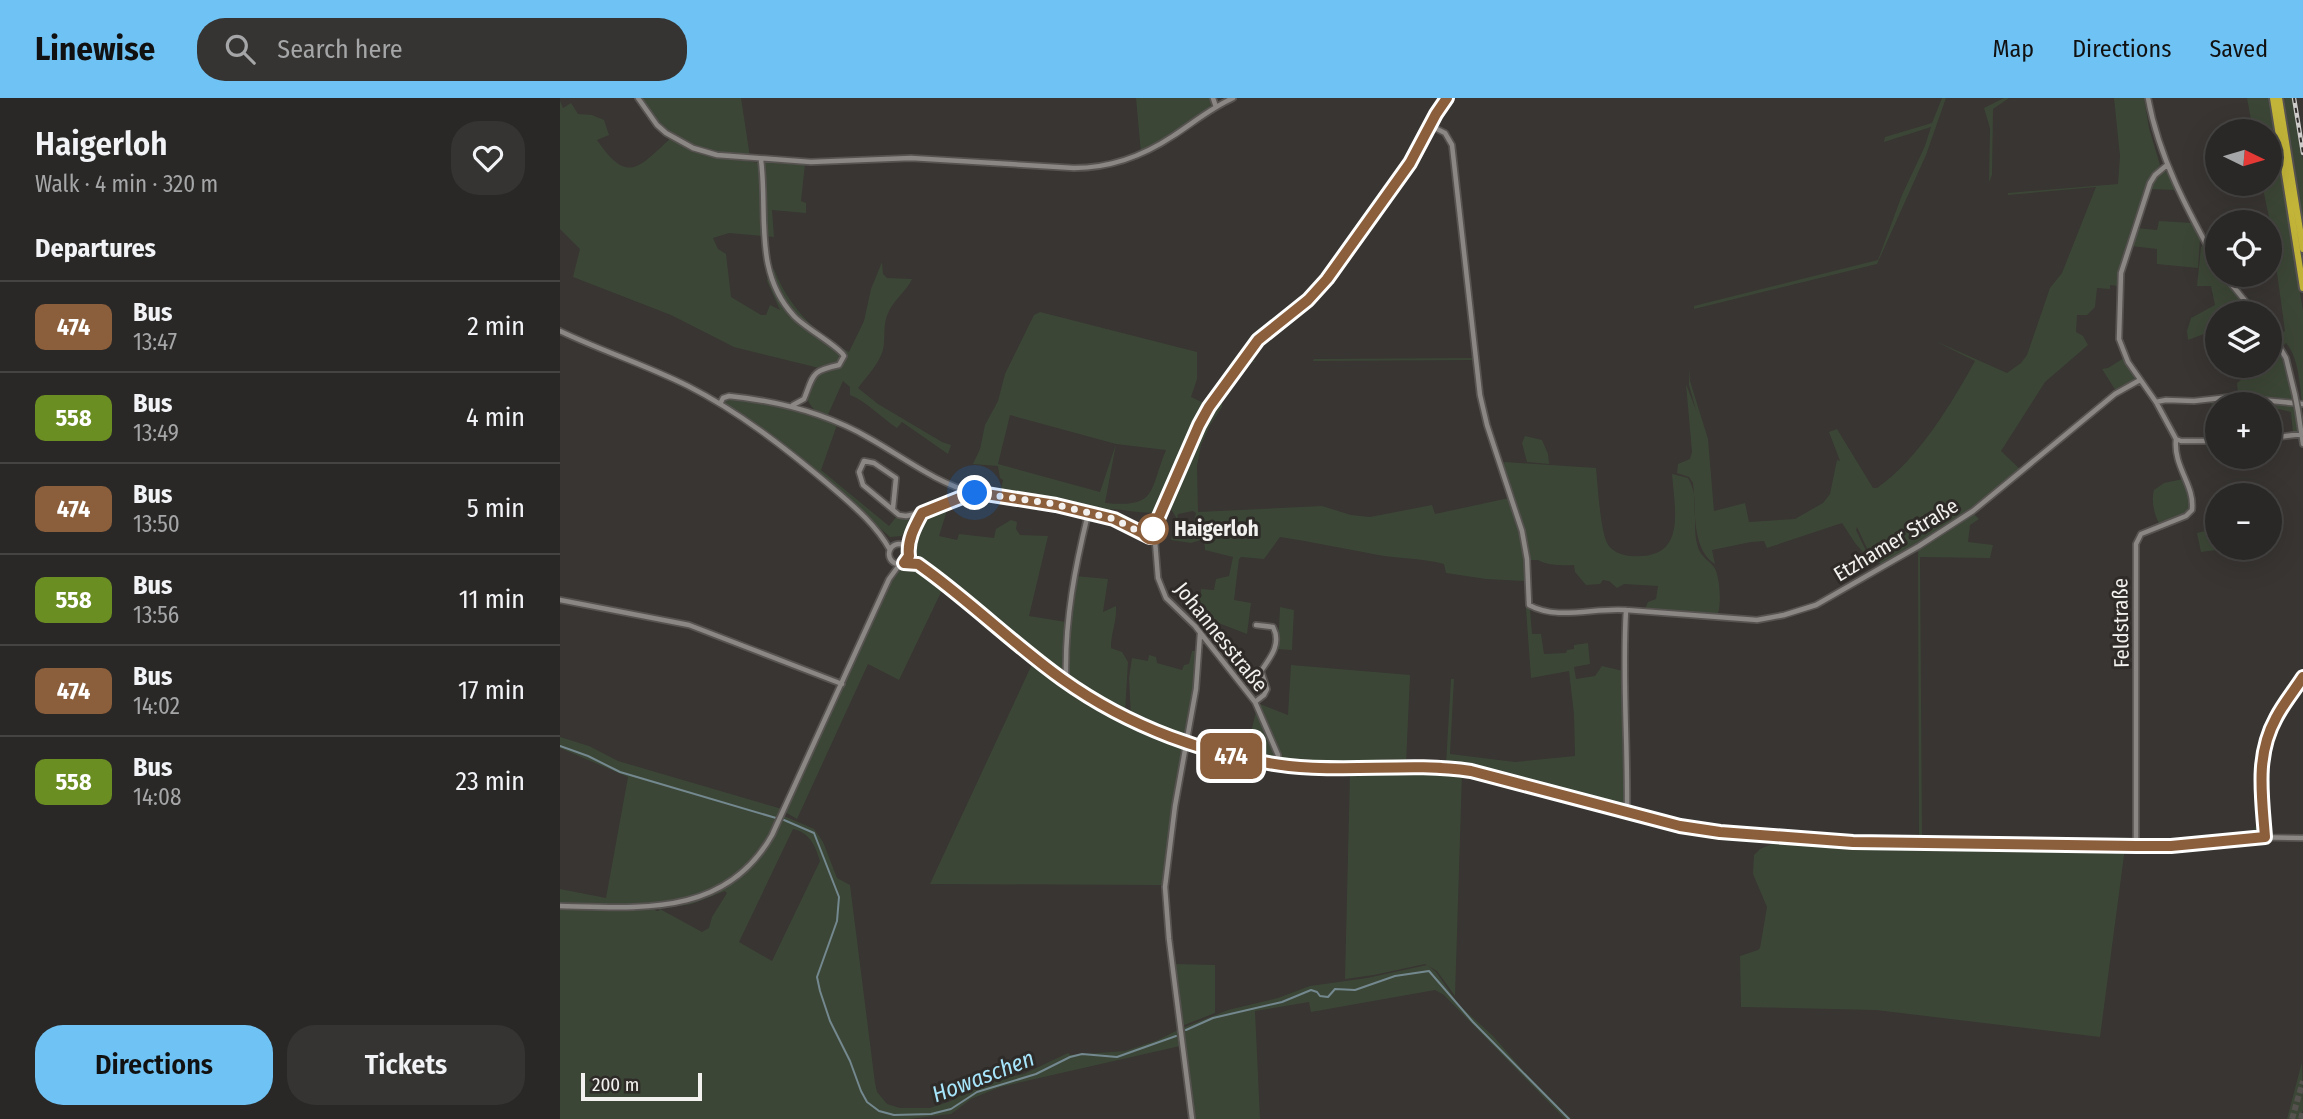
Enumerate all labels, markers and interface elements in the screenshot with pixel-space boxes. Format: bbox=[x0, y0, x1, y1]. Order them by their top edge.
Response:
search box bbox=[197, 18, 687, 81]
text: Linewise bbox=[35, 29, 155, 69]
icon: search bbox=[221, 30, 259, 68]
text: Search here bbox=[277, 34, 403, 65]
text: Map bbox=[1993, 35, 2034, 63]
text: Directions bbox=[2072, 35, 2171, 63]
text: Saved bbox=[2209, 35, 2268, 63]
north arrow bbox=[2205, 119, 2282, 196]
map controls bbox=[2205, 119, 2282, 560]
button: heart bbox=[451, 121, 525, 195]
text: Haigerloh bbox=[35, 124, 168, 164]
text: Walk · 4 min · 320 m bbox=[35, 170, 218, 198]
button: locate bbox=[2205, 210, 2282, 287]
text: Departures bbox=[35, 233, 156, 264]
text: Bus bbox=[133, 297, 172, 328]
button: layers bbox=[2205, 301, 2282, 378]
text: 2 min bbox=[467, 311, 525, 342]
text: 474 bbox=[57, 313, 90, 341]
text: 13:47 bbox=[133, 328, 177, 356]
text: Bus bbox=[133, 388, 172, 419]
button: + bbox=[2205, 392, 2282, 469]
text: 4 min bbox=[466, 402, 525, 433]
text: 558 bbox=[55, 404, 92, 432]
text: 13:49 bbox=[133, 419, 179, 447]
your location bbox=[957, 475, 992, 510]
text: Bus bbox=[133, 479, 172, 510]
button: − bbox=[2205, 483, 2282, 560]
text: 5 min bbox=[467, 493, 525, 524]
street label: Etzhamer Straße bbox=[1829, 493, 1963, 587]
text: 474 bbox=[57, 495, 90, 523]
text: 13:50 bbox=[133, 510, 180, 538]
marker: Haigerloh bbox=[1138, 514, 1168, 544]
place label: Haigerloh bbox=[1174, 516, 1259, 542]
text: Bus bbox=[133, 570, 172, 601]
street label: Johannesstraße bbox=[1169, 577, 1273, 697]
street label: Feldstraße bbox=[2107, 578, 2135, 668]
text: 11 min bbox=[459, 584, 525, 615]
text: 558 bbox=[55, 586, 92, 614]
text: 13:56 bbox=[133, 601, 179, 629]
text: Bus bbox=[133, 661, 172, 692]
text: 17 min bbox=[458, 675, 525, 706]
text: 474 bbox=[57, 677, 90, 705]
text: 14:02 bbox=[133, 692, 180, 720]
line badge: 474 bbox=[1191, 733, 1271, 779]
text: 474 bbox=[1214, 742, 1248, 770]
text: Bus bbox=[133, 752, 172, 783]
text: 23 min bbox=[456, 766, 525, 797]
text: 558 bbox=[55, 768, 92, 796]
text: 14:08 bbox=[133, 783, 181, 811]
button: Directions bbox=[35, 1025, 273, 1105]
button: Tickets bbox=[287, 1025, 525, 1105]
water label: Howaschen bbox=[928, 1044, 1038, 1108]
scale bar bbox=[581, 1070, 702, 1102]
text: 200 m bbox=[592, 1073, 639, 1096]

